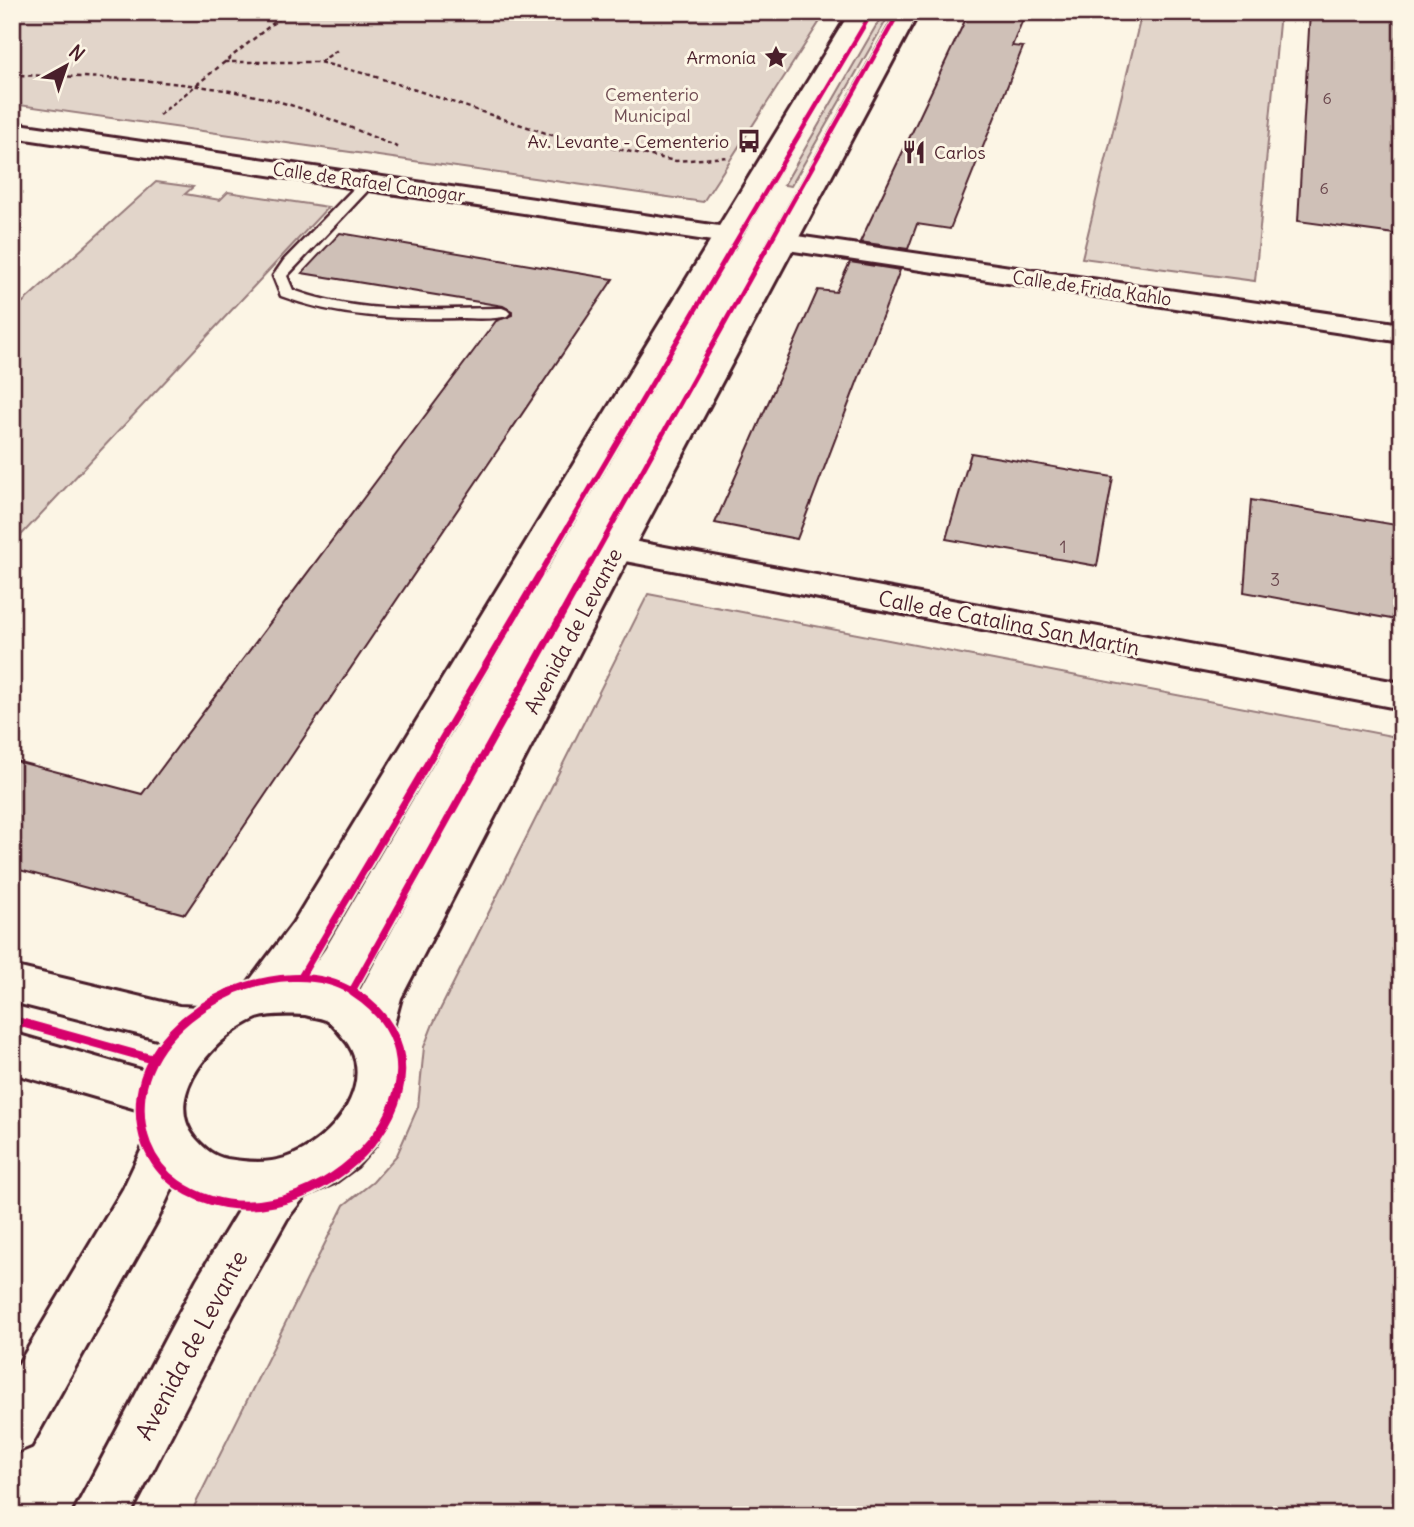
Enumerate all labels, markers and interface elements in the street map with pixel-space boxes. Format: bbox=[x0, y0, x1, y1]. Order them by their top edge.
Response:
north arrow bbox=[32, 32, 102, 102]
text: N bbox=[64, 40, 90, 66]
place icon: Armonía bbox=[762, 43, 790, 71]
place label: Armonía bbox=[686, 46, 756, 69]
park label: Cementerio Municipal bbox=[605, 83, 699, 127]
house number: 6 bbox=[1322, 88, 1332, 108]
bus stop icon: Av. Levante - Cementerio bbox=[735, 127, 763, 155]
place label: Av. Levante - Cementerio bbox=[527, 130, 729, 153]
restaurant icon: Carlos bbox=[900, 138, 928, 166]
place label: Carlos bbox=[934, 141, 986, 164]
street label: Calle de Rafael Canogar bbox=[271, 157, 467, 207]
house number: 6 bbox=[1319, 178, 1329, 198]
street label: Calle de Frida Kahlo bbox=[1011, 265, 1173, 311]
house number: 1 bbox=[1059, 535, 1067, 558]
street label: Avenida de Levante bbox=[518, 543, 628, 719]
house number: 3 bbox=[1270, 568, 1280, 591]
street label: Calle de Catalina San Martín bbox=[876, 584, 1142, 662]
street label: Avenida de Levante bbox=[128, 1245, 254, 1445]

